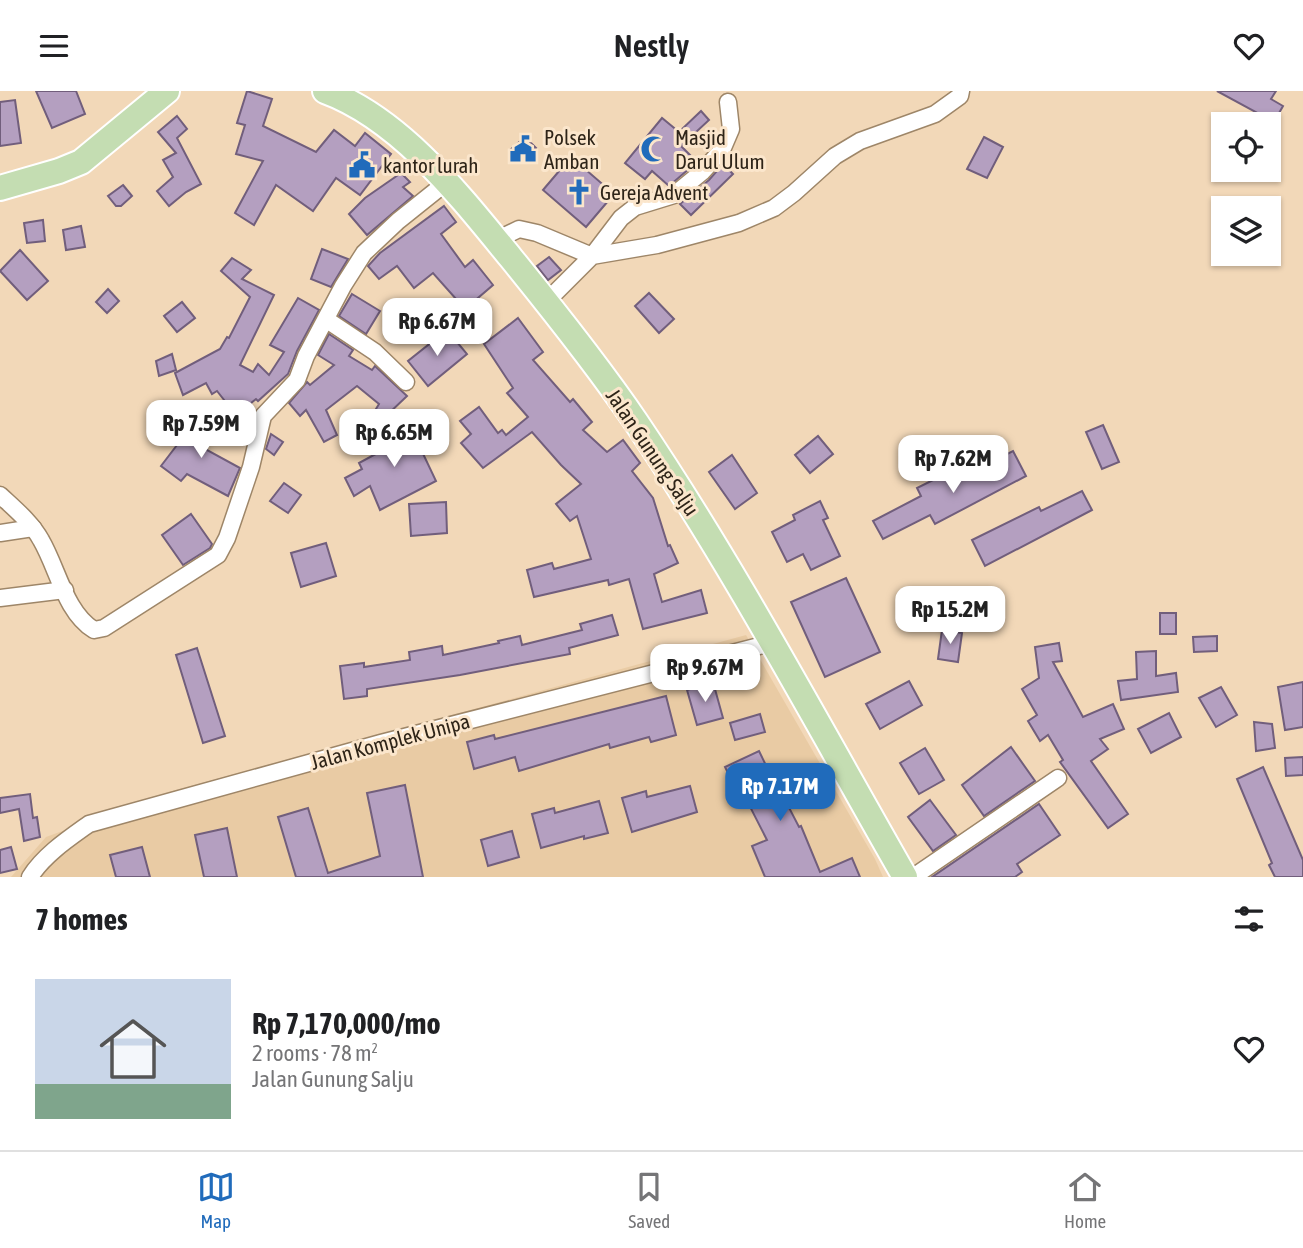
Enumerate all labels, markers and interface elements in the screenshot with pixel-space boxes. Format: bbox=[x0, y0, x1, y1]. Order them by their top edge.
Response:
icon: menu bbox=[35, 27, 73, 65]
text: Nestly bbox=[614, 27, 689, 64]
icon: heart bbox=[1230, 27, 1268, 65]
map controls bbox=[1211, 112, 1281, 266]
button: locate bbox=[1211, 112, 1281, 182]
place label: Polsek Amban bbox=[544, 125, 599, 173]
place label: Masjid Darul Ulum bbox=[675, 125, 765, 173]
public building icon: Polsek Amban bbox=[508, 134, 538, 164]
mosque icon: Masjid Darul Ulum bbox=[639, 134, 669, 164]
public building icon: kantor lurah bbox=[347, 150, 377, 180]
place label: kantor lurah bbox=[383, 153, 478, 177]
church icon: Gereja Advent bbox=[564, 177, 594, 207]
place label: Gereja Advent bbox=[600, 180, 708, 204]
button: layers bbox=[1211, 196, 1281, 266]
pin: Rp 6.67M bbox=[365, 299, 509, 358]
text: Rp 6.67M bbox=[398, 308, 476, 334]
street label: Jalan Gunung Salju bbox=[602, 384, 704, 520]
pin: Rp 7.59M bbox=[129, 401, 273, 460]
pin: Rp 6.65M bbox=[322, 409, 466, 469]
text: Rp 7.59M bbox=[162, 410, 240, 436]
text: Rp 6.65M bbox=[355, 419, 433, 445]
pin: Rp 7.62M bbox=[881, 435, 1025, 495]
text: Rp 7.62M bbox=[914, 445, 992, 471]
pin: Rp 15.2M bbox=[878, 587, 1022, 646]
text: Rp 15.2M bbox=[911, 596, 989, 622]
pin: Rp 9.67M bbox=[633, 645, 777, 704]
text: Rp 9.67M bbox=[666, 654, 744, 680]
street label: Jalan Komplek Unipa bbox=[308, 708, 472, 774]
pin: Rp 7.17M bbox=[708, 763, 852, 823]
text: Rp 7.17M bbox=[741, 773, 819, 799]
icon: filters bbox=[1230, 900, 1268, 938]
text: 7 homes bbox=[35, 902, 128, 936]
text: Rp 7,170,000/mo bbox=[252, 1006, 441, 1040]
icon: home bbox=[91, 1007, 175, 1091]
icon: heart bbox=[1230, 1030, 1268, 1068]
text: 2 rooms · 78 m² bbox=[252, 1040, 378, 1066]
text: Jalan Gunung Salju bbox=[252, 1066, 414, 1092]
tab: Map bbox=[197, 1168, 235, 1232]
tab: Saved bbox=[628, 1168, 670, 1232]
tab: Home bbox=[1064, 1168, 1106, 1232]

